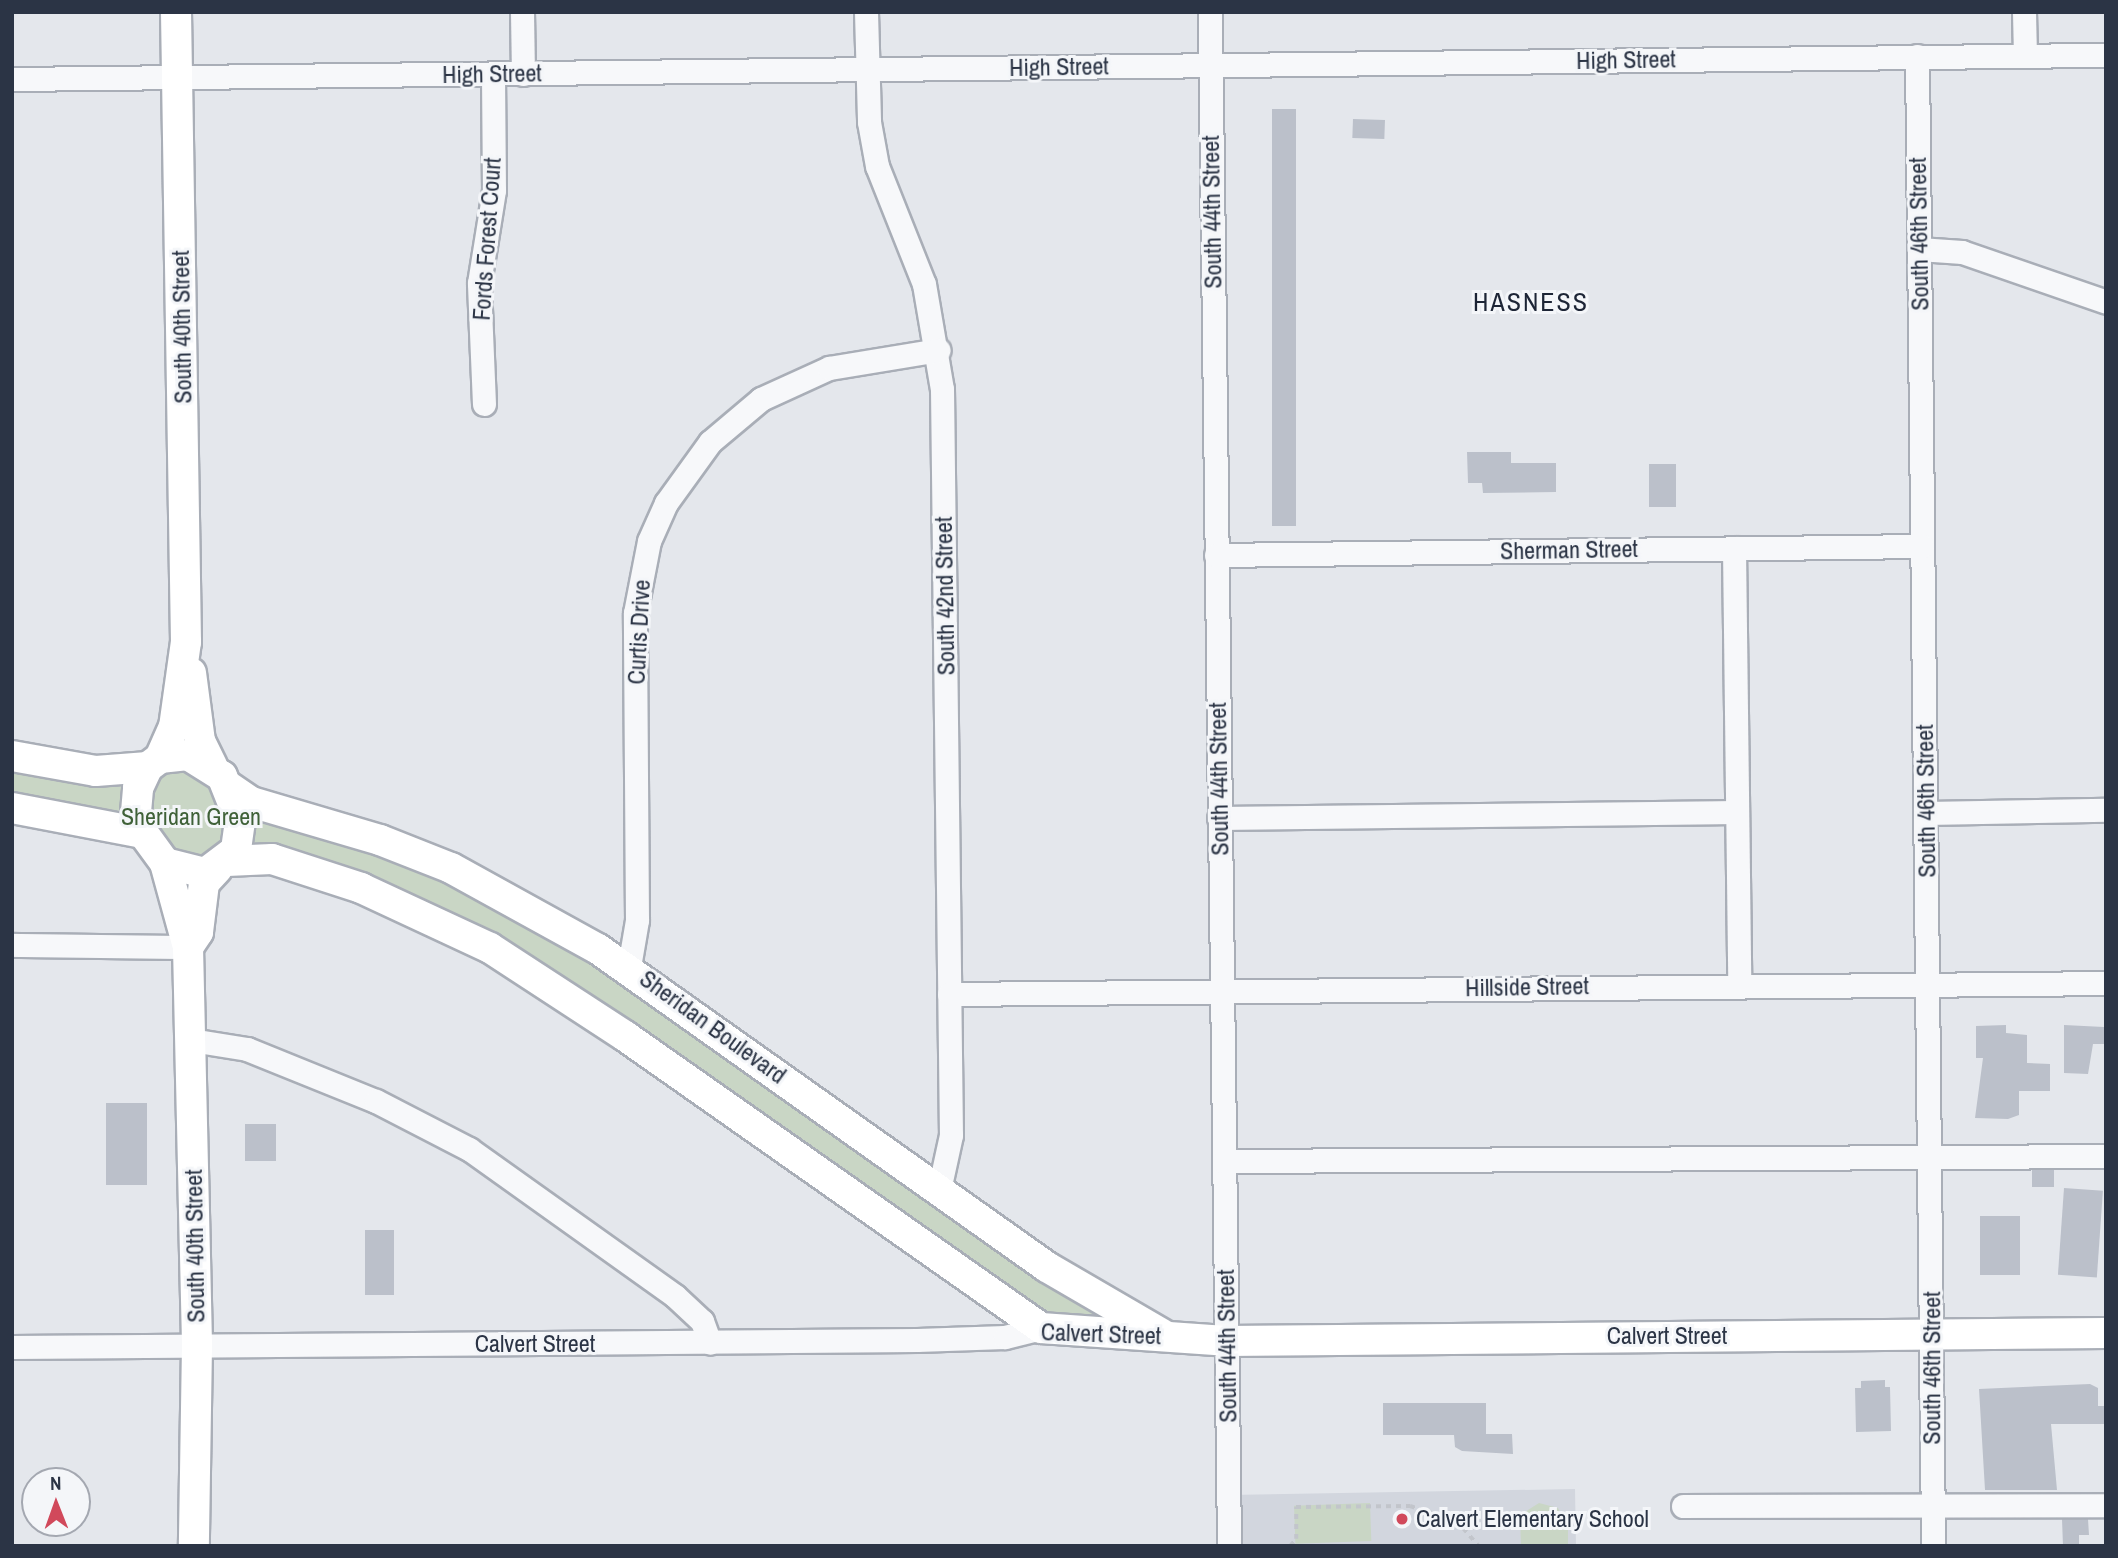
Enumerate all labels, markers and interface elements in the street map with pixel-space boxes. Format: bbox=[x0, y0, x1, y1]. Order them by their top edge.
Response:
street label: High Street bbox=[1576, 45, 1676, 75]
street label: High Street bbox=[1009, 52, 1109, 82]
street label: High Street bbox=[442, 59, 542, 89]
street label: South 44th Street bbox=[1196, 135, 1228, 289]
street label: Fords Forest Court bbox=[467, 157, 507, 321]
street label: South 46th Street bbox=[1903, 157, 1935, 311]
street label: South 40th Street bbox=[166, 250, 198, 404]
district label: HASNESS bbox=[1474, 286, 1588, 318]
street label: South 42nd Street bbox=[929, 516, 961, 676]
street label: Sherman Street bbox=[1500, 534, 1638, 566]
street label: Curtis Drive bbox=[622, 579, 656, 685]
street label: South 44th Street bbox=[1203, 702, 1235, 856]
street label: South 46th Street bbox=[1910, 724, 1942, 878]
park label: Sheridan Green bbox=[121, 803, 261, 831]
street label: Sheridan Boulevard bbox=[634, 964, 792, 1090]
street label: Hillside Street bbox=[1465, 972, 1589, 1002]
street label: South 40th Street bbox=[179, 1169, 211, 1323]
street label: South 44th Street bbox=[1211, 1269, 1243, 1423]
street label: South 46th Street bbox=[1918, 1291, 1946, 1445]
street label: Calvert Street bbox=[1040, 1318, 1162, 1350]
street label: Calvert Street bbox=[1607, 1322, 1727, 1350]
street label: Calvert Street bbox=[475, 1330, 595, 1358]
north arrow bbox=[21, 1467, 91, 1537]
text: N bbox=[50, 1470, 62, 1496]
place label: Calvert Elementary School bbox=[1416, 1505, 1649, 1533]
marker: Calvert Elementary School bbox=[1394, 1511, 1410, 1527]

